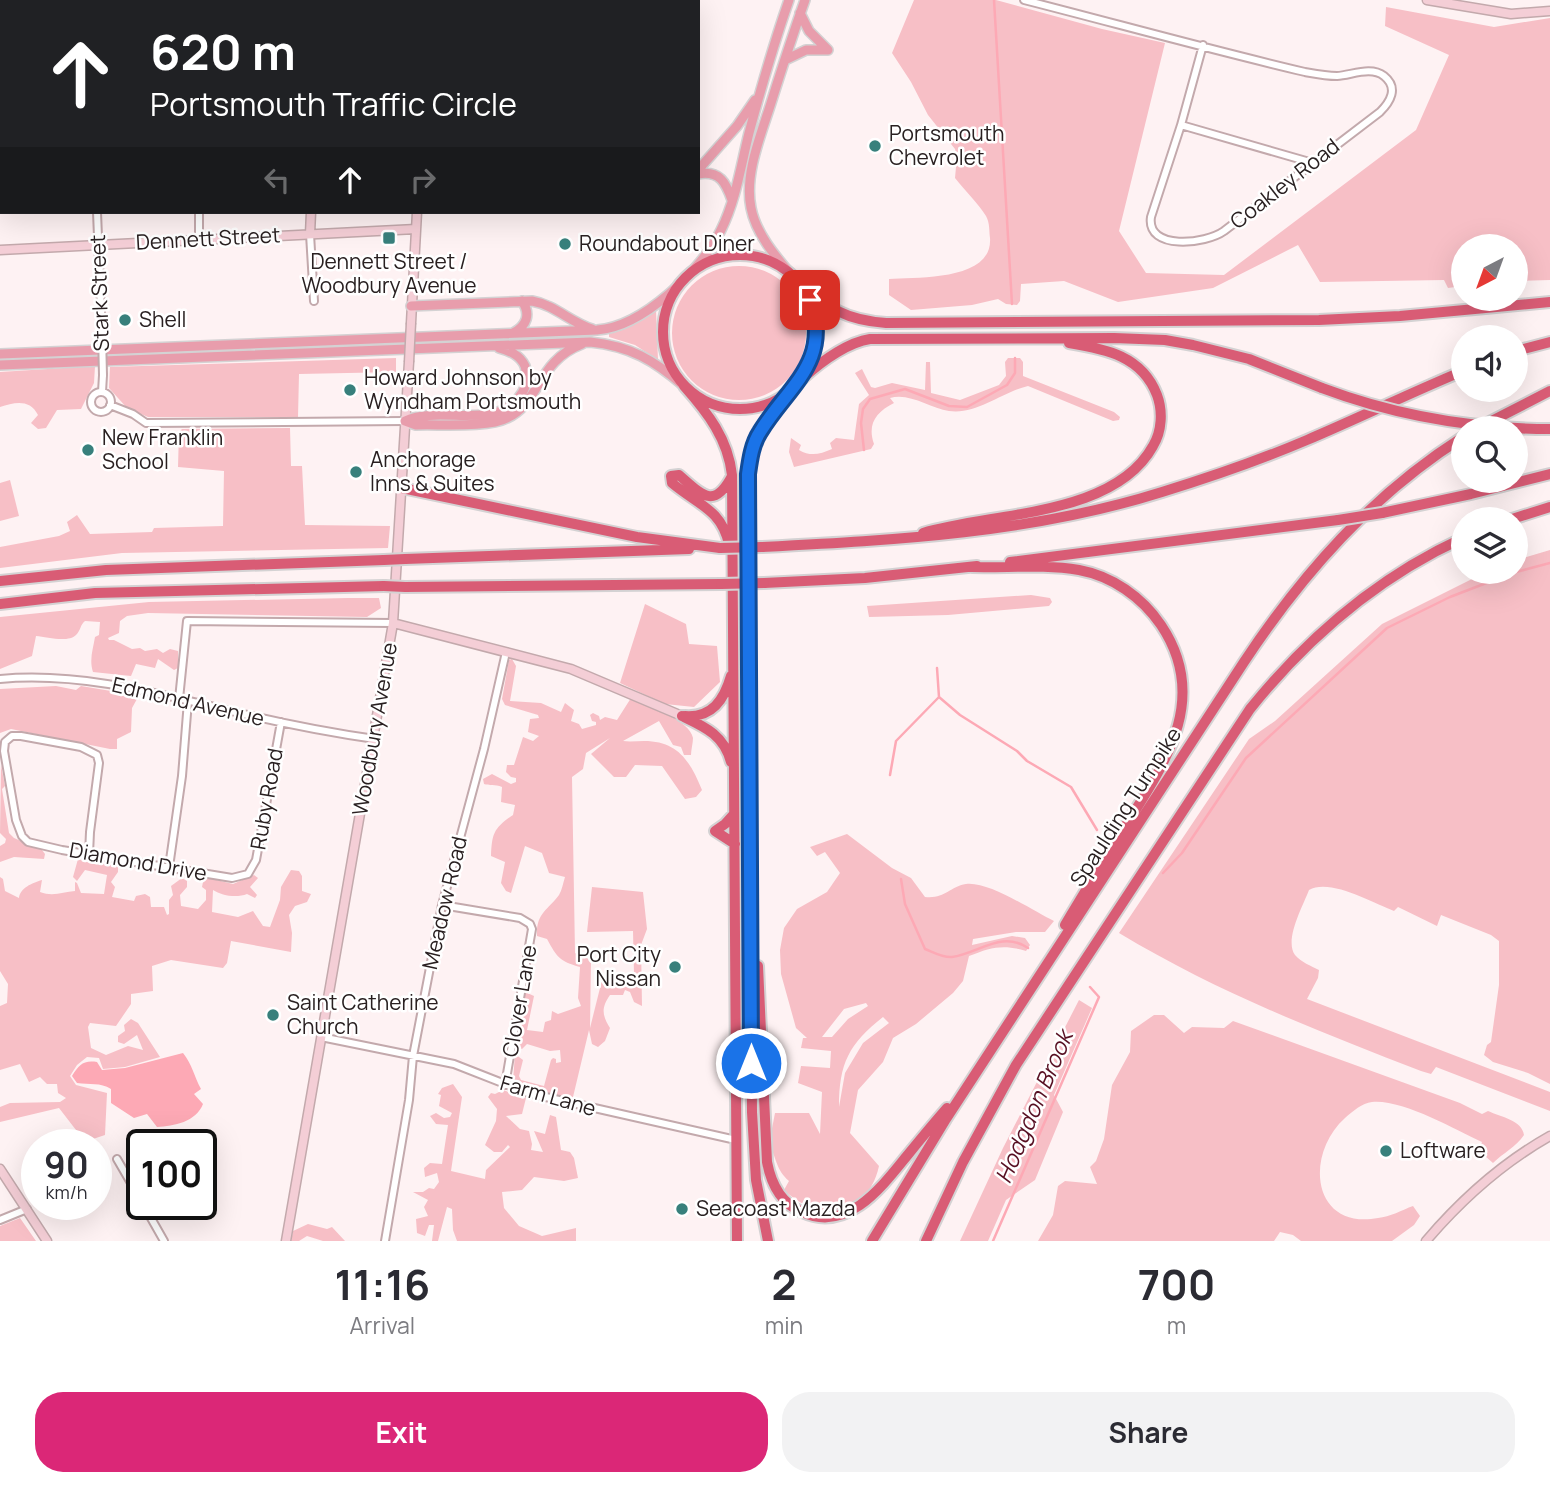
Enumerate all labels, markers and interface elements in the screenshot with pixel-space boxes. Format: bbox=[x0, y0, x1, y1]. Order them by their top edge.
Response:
text: 620 m bbox=[150, 18, 296, 85]
icon: ahead bbox=[35, 28, 126, 119]
text: Portsmouth Traffic Circle bbox=[150, 82, 517, 126]
place label: Portsmouth Chevrolet bbox=[889, 119, 1005, 171]
street label: Coakley Road bbox=[1224, 132, 1345, 235]
marker: Portsmouth Chevrolet bbox=[867, 138, 883, 154]
icon: left bbox=[258, 161, 296, 199]
icon: ahead bbox=[331, 161, 369, 199]
icon: right bbox=[404, 161, 442, 199]
street label: Dennett Street bbox=[135, 220, 281, 256]
place label: Roundabout Diner bbox=[579, 229, 755, 257]
marker: Dennett Street / Woodbury Avenue bbox=[381, 230, 397, 246]
street label: Stark Street bbox=[83, 234, 115, 352]
north arrow bbox=[1451, 234, 1528, 312]
map controls bbox=[1451, 234, 1528, 584]
marker: Roundabout Diner bbox=[557, 236, 573, 252]
place label: Dennett Street / Woodbury Avenue bbox=[301, 247, 477, 299]
pin bbox=[780, 270, 840, 330]
icon: arrive bbox=[791, 281, 829, 319]
place label: Shell bbox=[139, 305, 187, 333]
marker: Shell bbox=[117, 312, 133, 328]
button: sound bbox=[1451, 325, 1528, 402]
place label: Howard Johnson by Wyndham Portsmouth bbox=[364, 363, 581, 415]
marker: Howard Johnson by Wyndham Portsmouth bbox=[342, 382, 358, 398]
button: search bbox=[1451, 416, 1528, 493]
place label: New Franklin School bbox=[102, 423, 223, 475]
marker: New Franklin School bbox=[80, 442, 96, 458]
place label: Anchorage Inns & Suites bbox=[370, 445, 495, 497]
marker: Anchorage Inns & Suites bbox=[348, 464, 364, 480]
button: layers bbox=[1451, 507, 1528, 584]
street label: Woodbury Avenue bbox=[345, 640, 403, 818]
street label: Edmond Avenue bbox=[109, 670, 267, 732]
street label: Spaulding Turnpike bbox=[1063, 721, 1187, 892]
street label: Ruby Road bbox=[243, 746, 289, 852]
street label: Meadow Road bbox=[415, 833, 473, 972]
street label: Diamond Drive bbox=[67, 835, 209, 887]
place label: Port City Nissan bbox=[577, 940, 661, 992]
street label: Clover Lane bbox=[495, 943, 543, 1059]
marker: Port City Nissan bbox=[667, 959, 683, 975]
place label: Saint Catherine Church bbox=[287, 988, 439, 1040]
marker: Saint Catherine Church bbox=[265, 1007, 281, 1023]
water label: Hodgdon Brook bbox=[987, 1022, 1081, 1188]
position arrow bbox=[714, 1026, 788, 1100]
street label: Farm Lane bbox=[497, 1068, 599, 1122]
speed limit sign: 100 bbox=[126, 1129, 217, 1220]
place label: Loftware bbox=[1400, 1136, 1486, 1164]
text: 90 bbox=[44, 1141, 89, 1189]
marker: Loftware bbox=[1378, 1143, 1394, 1159]
text: km/h bbox=[46, 1180, 87, 1204]
place label: Seacoast Mazda bbox=[696, 1194, 855, 1222]
marker: Seacoast Mazda bbox=[674, 1201, 690, 1217]
text: 11:16 bbox=[335, 1255, 430, 1313]
text: 2 bbox=[771, 1255, 797, 1313]
text: 700 bbox=[1138, 1255, 1215, 1313]
text: Arrival bbox=[350, 1309, 415, 1341]
text: min bbox=[765, 1309, 803, 1341]
text: m bbox=[1167, 1309, 1186, 1341]
button: Exit bbox=[35, 1392, 768, 1472]
button: Share bbox=[782, 1392, 1515, 1472]

